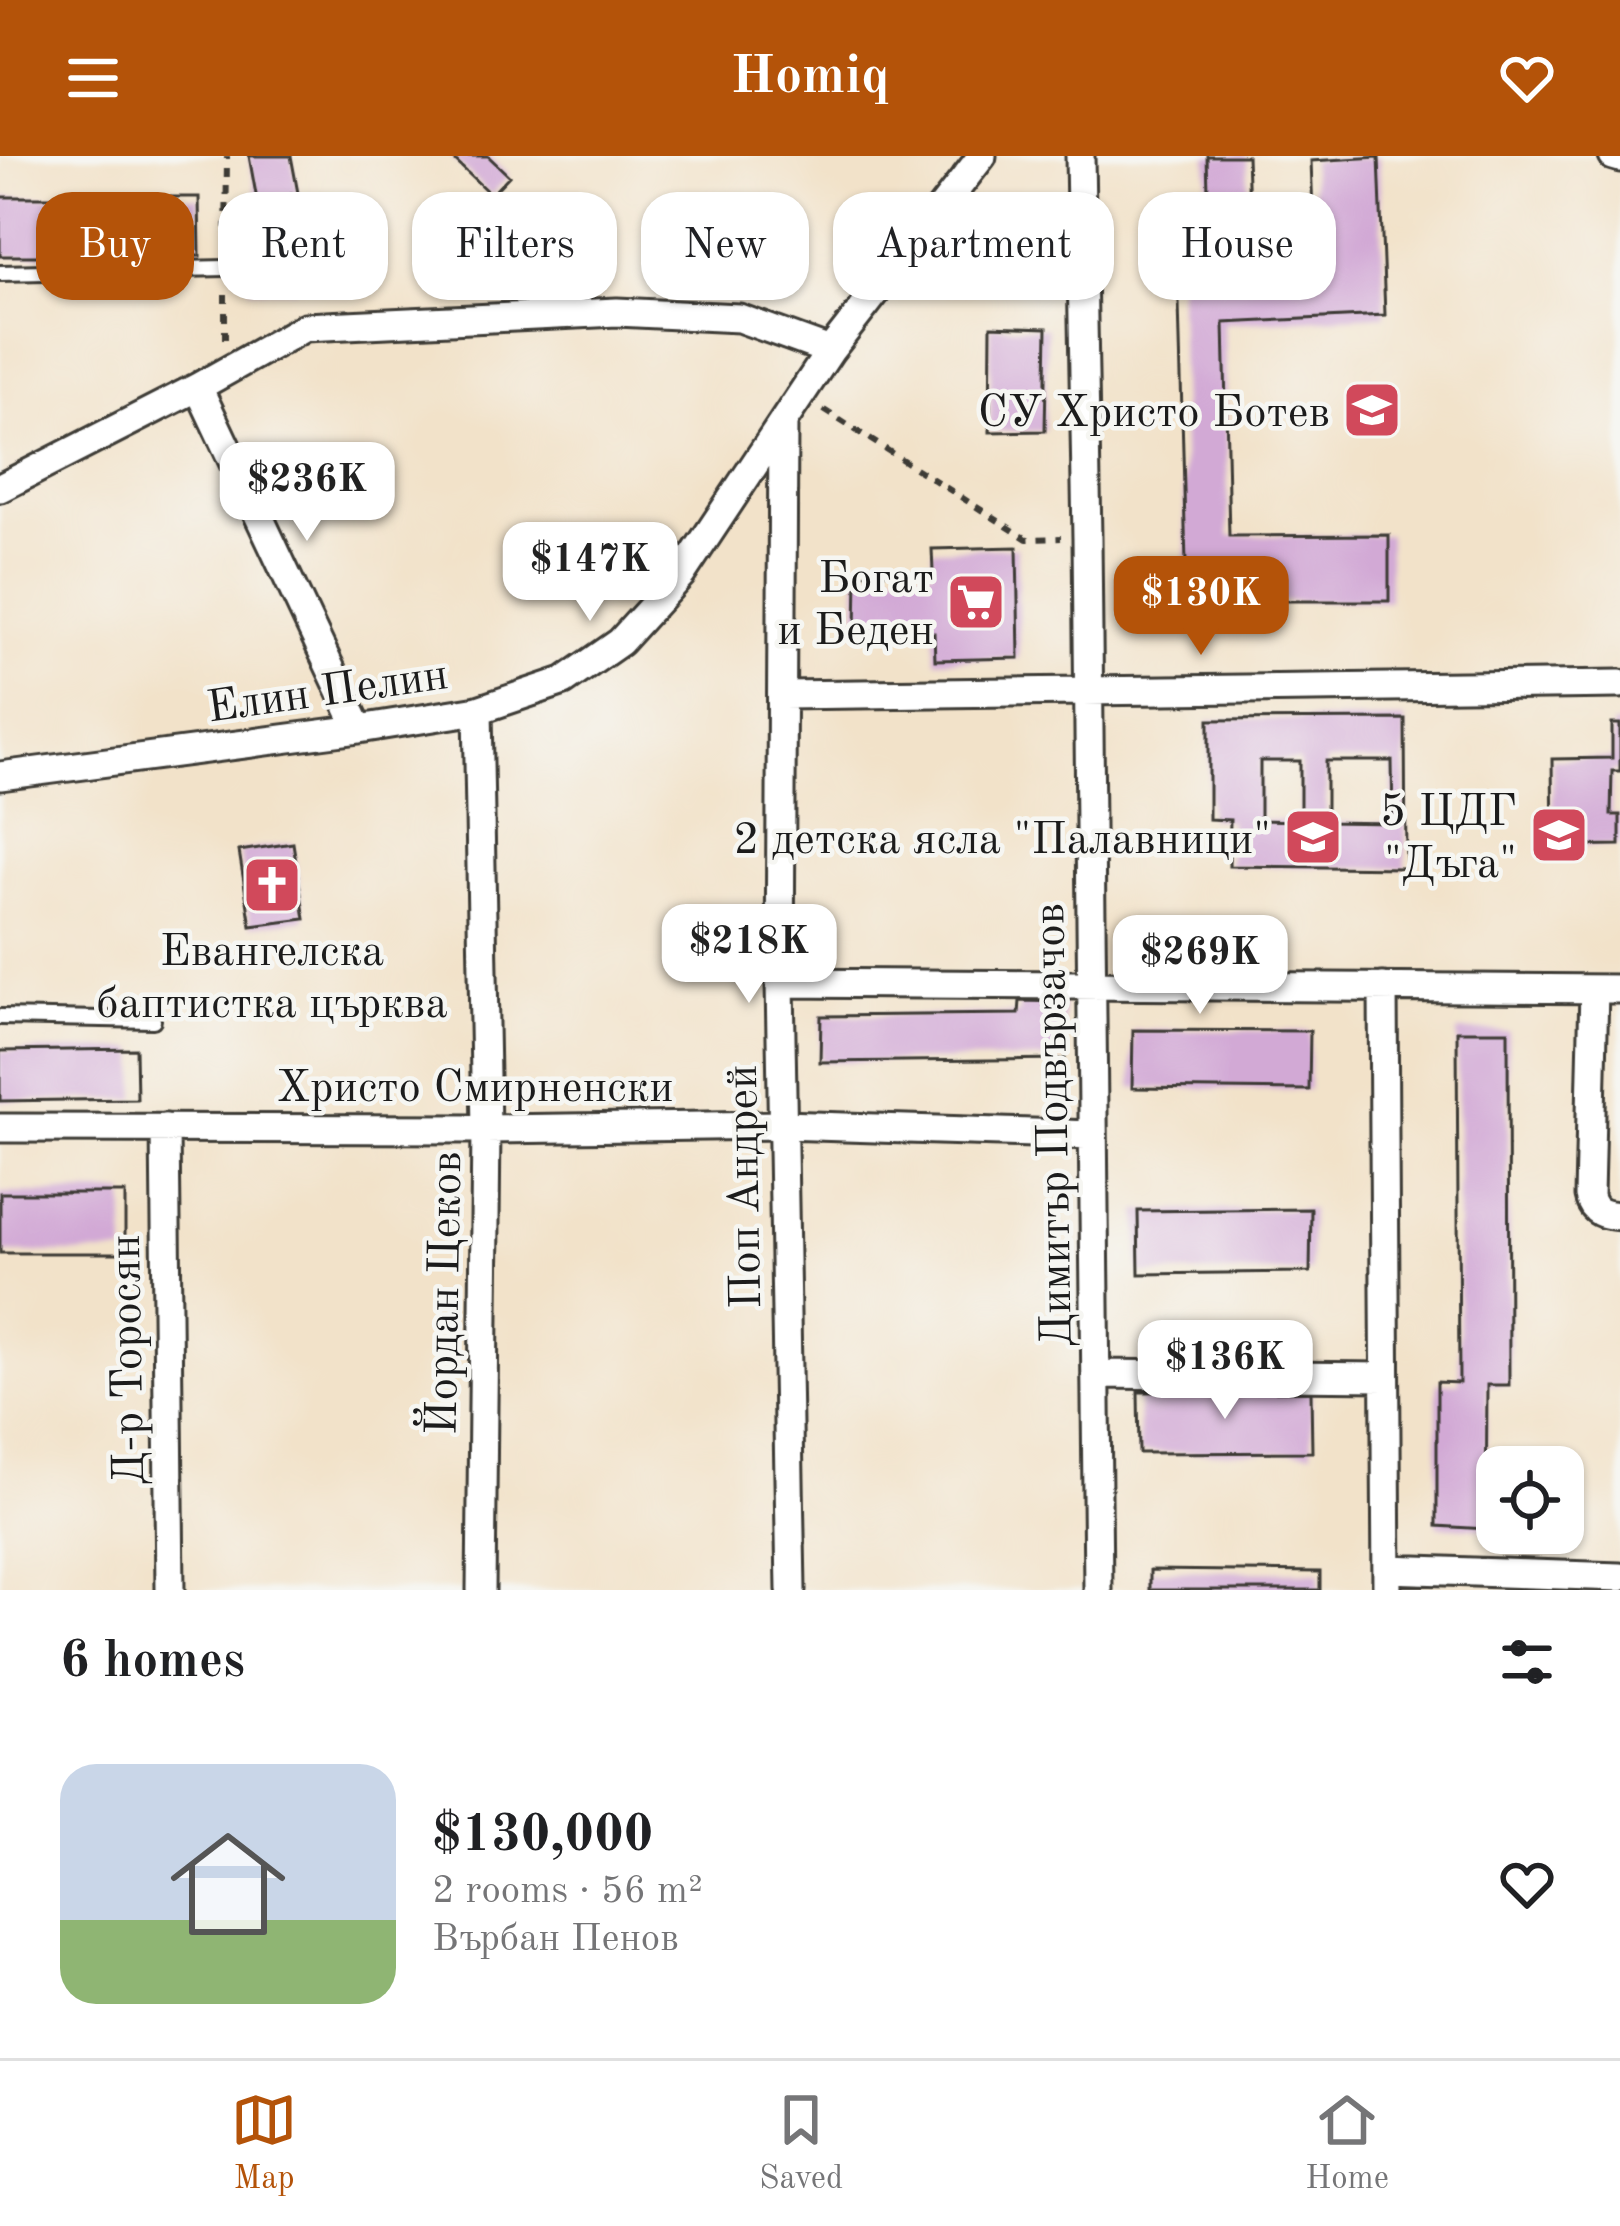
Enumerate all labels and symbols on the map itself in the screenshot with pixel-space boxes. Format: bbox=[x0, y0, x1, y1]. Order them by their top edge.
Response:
school or university icon: СУ Христо Ботев bbox=[1341, 379, 1403, 441]
place label: СУ Христо Ботев bbox=[978, 392, 1330, 437]
pin: $236K bbox=[223, 442, 391, 544]
pin: $147K bbox=[506, 522, 674, 624]
pin: $130K bbox=[1117, 556, 1285, 658]
place label: Богат и Беден bbox=[777, 558, 934, 655]
supermarket icon: Богат и Беден bbox=[945, 571, 1007, 633]
street label: Елин Пелин bbox=[204, 654, 451, 733]
place label: 5 ЦДГ "Дъга" bbox=[1380, 791, 1517, 888]
school or university icon: 5 ЦДГ "Дъга" bbox=[1528, 804, 1590, 866]
school or university icon: 2 детска ясла "Палавници" bbox=[1282, 806, 1344, 868]
place label: 2 детска ясла "Палавници" bbox=[733, 819, 1271, 864]
church icon: Евангелска баптистка църква bbox=[241, 854, 303, 916]
street label: Димитър Подвързачов bbox=[1029, 902, 1082, 1347]
pin: $218K bbox=[665, 904, 833, 1006]
pin: $269K bbox=[1116, 915, 1284, 1017]
place label: Евангелска баптистка църква bbox=[96, 931, 448, 1028]
street label: Поп Андрей bbox=[722, 1064, 771, 1309]
street label: Христо Смирненски bbox=[276, 1067, 674, 1112]
street label: Йордан Цеков bbox=[413, 1151, 471, 1435]
street label: Д-р Торосян bbox=[105, 1234, 154, 1486]
pin: $136K bbox=[1141, 1320, 1309, 1422]

